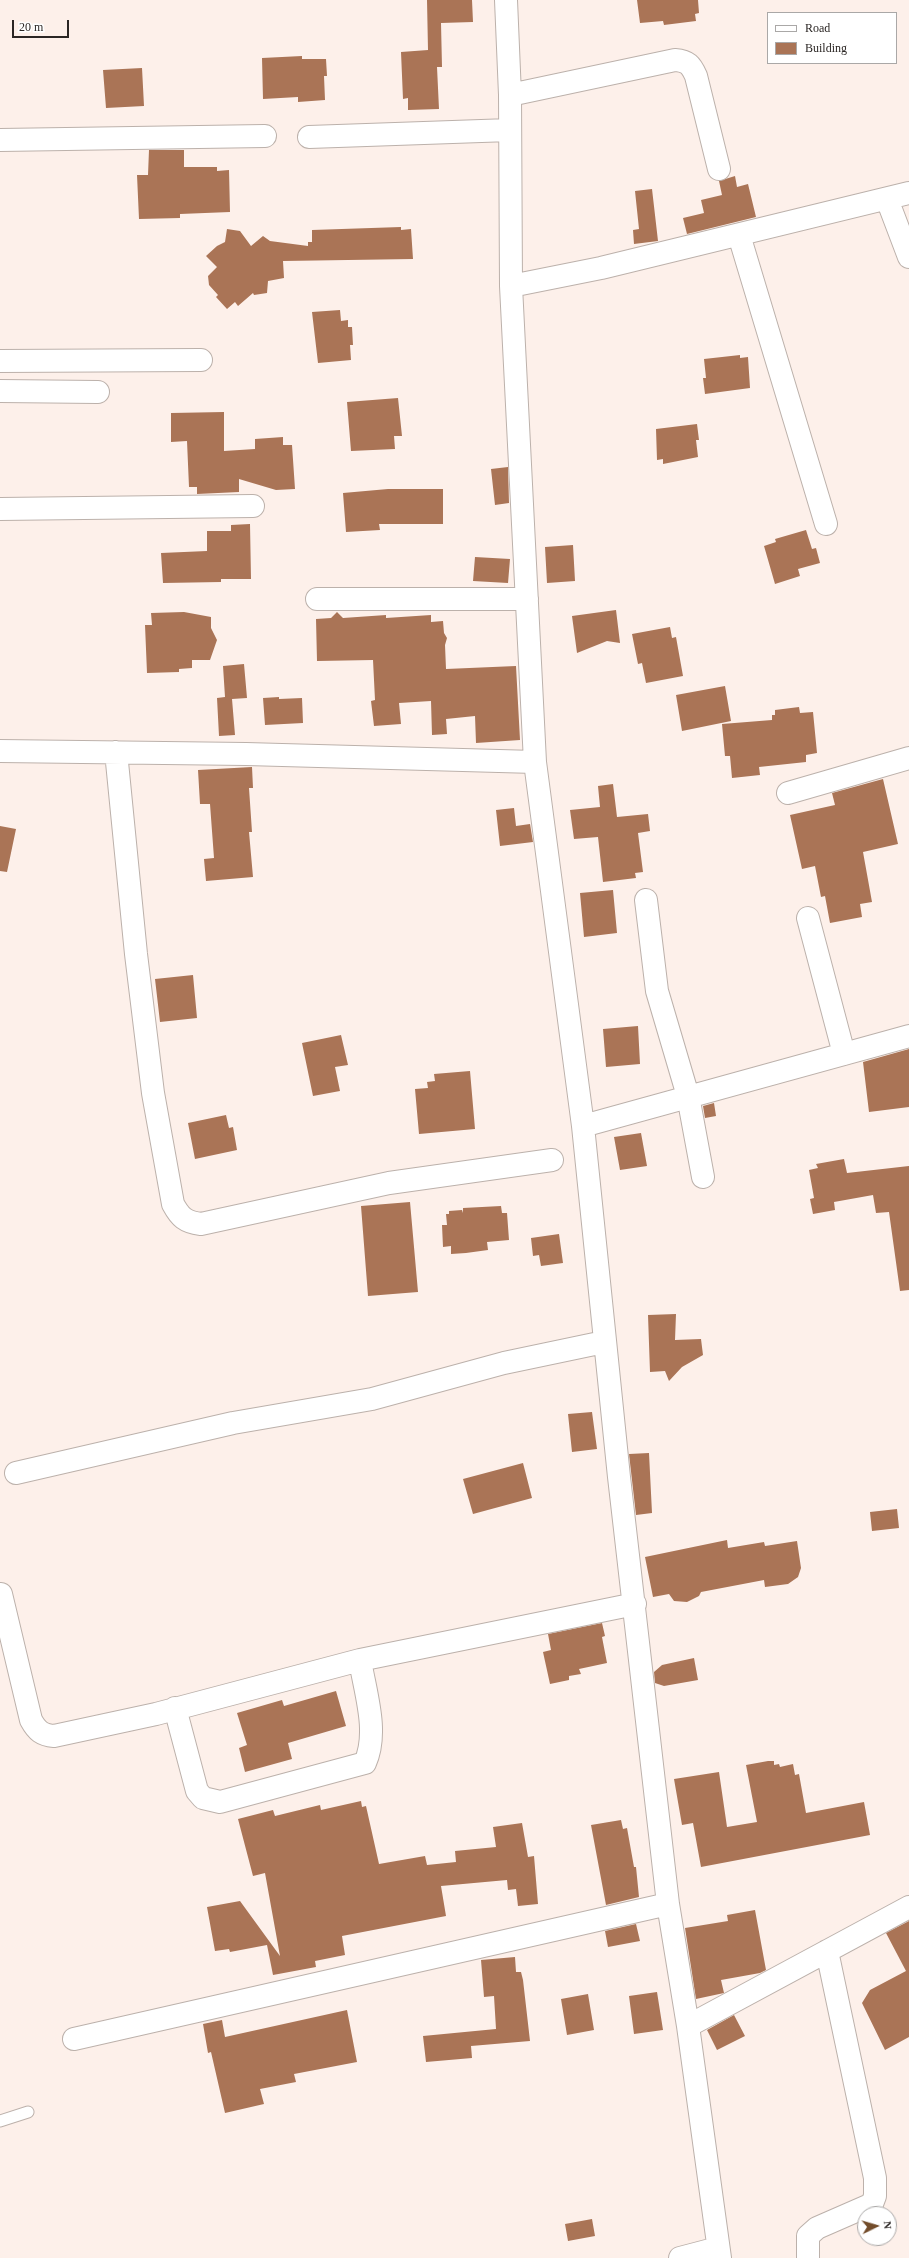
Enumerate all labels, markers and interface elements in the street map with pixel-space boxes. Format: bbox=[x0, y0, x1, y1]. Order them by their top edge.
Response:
scale bar bbox=[14, 12, 71, 38]
legend bbox=[767, 12, 897, 64]
text: 20 m bbox=[19, 20, 43, 34]
text: Road bbox=[805, 21, 830, 35]
text: Building bbox=[805, 41, 847, 55]
north arrow bbox=[857, 2206, 897, 2246]
text: N bbox=[882, 2221, 894, 2230]

